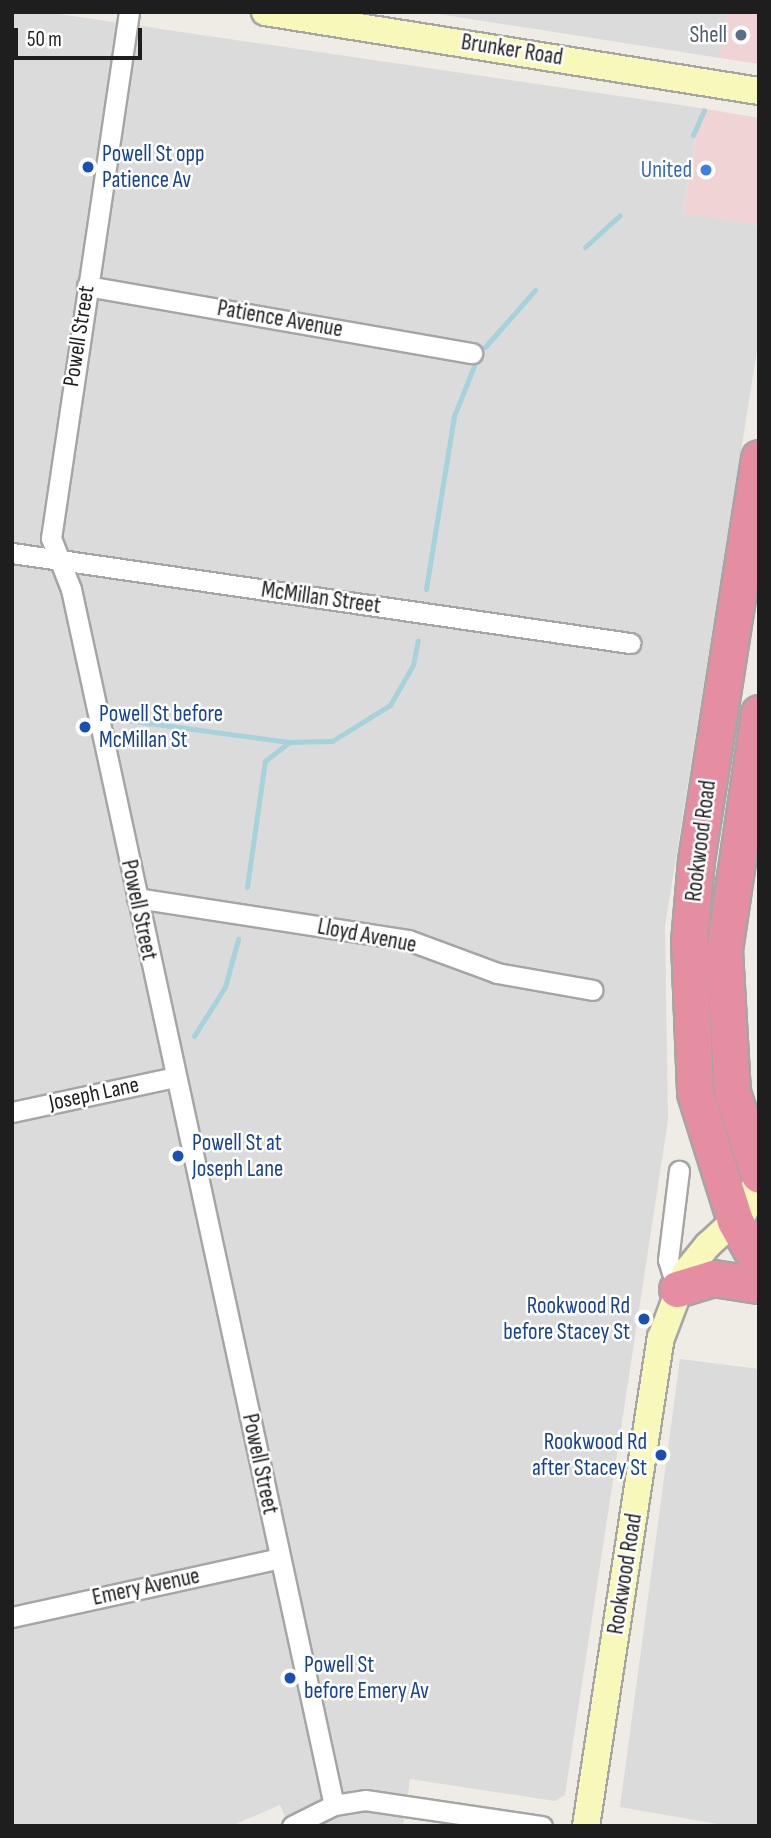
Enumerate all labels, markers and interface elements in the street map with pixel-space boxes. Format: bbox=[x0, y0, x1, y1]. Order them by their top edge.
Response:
scale bar bbox=[18, 14, 145, 58]
place label: Shell bbox=[690, 21, 727, 49]
text: 50 m bbox=[27, 27, 62, 52]
marker: Shell bbox=[733, 27, 749, 43]
street label: Brunker Road bbox=[459, 28, 565, 72]
place label: Powell St opp Patience Av bbox=[102, 140, 205, 194]
place label: United bbox=[641, 156, 692, 184]
marker: Powell St opp Patience Av bbox=[80, 159, 96, 175]
marker: United bbox=[698, 162, 714, 178]
street label: Powell Street bbox=[57, 283, 101, 389]
street label: Patience Avenue bbox=[215, 294, 345, 344]
street label: McMillan Street bbox=[260, 576, 382, 620]
place label: Powell St before McMillan St bbox=[99, 700, 223, 754]
marker: Powell St before McMillan St bbox=[77, 719, 93, 735]
street label: Rookwood Road bbox=[680, 779, 722, 903]
street label: Powell Street bbox=[115, 857, 163, 963]
street label: Lloyd Avenue bbox=[315, 913, 419, 959]
street label: Joseph Lane bbox=[47, 1071, 141, 1117]
place label: Powell St at Joseph Lane bbox=[192, 1129, 283, 1183]
marker: Powell St at Joseph Lane bbox=[170, 1148, 186, 1164]
place label: Rookwood Rd before Stacey St bbox=[503, 1292, 630, 1346]
marker: Rookwood Rd before Stacey St bbox=[636, 1311, 652, 1327]
street label: Powell Street bbox=[236, 1411, 284, 1517]
place label: Rookwood Rd after Stacey St bbox=[532, 1428, 647, 1482]
marker: Rookwood Rd after Stacey St bbox=[653, 1447, 669, 1463]
street label: Rookwood Road bbox=[602, 1512, 648, 1636]
street label: Emery Avenue bbox=[90, 1562, 202, 1612]
place label: Powell St before Emery Av bbox=[304, 1651, 429, 1705]
marker: Powell St before Emery Av bbox=[282, 1670, 298, 1686]

